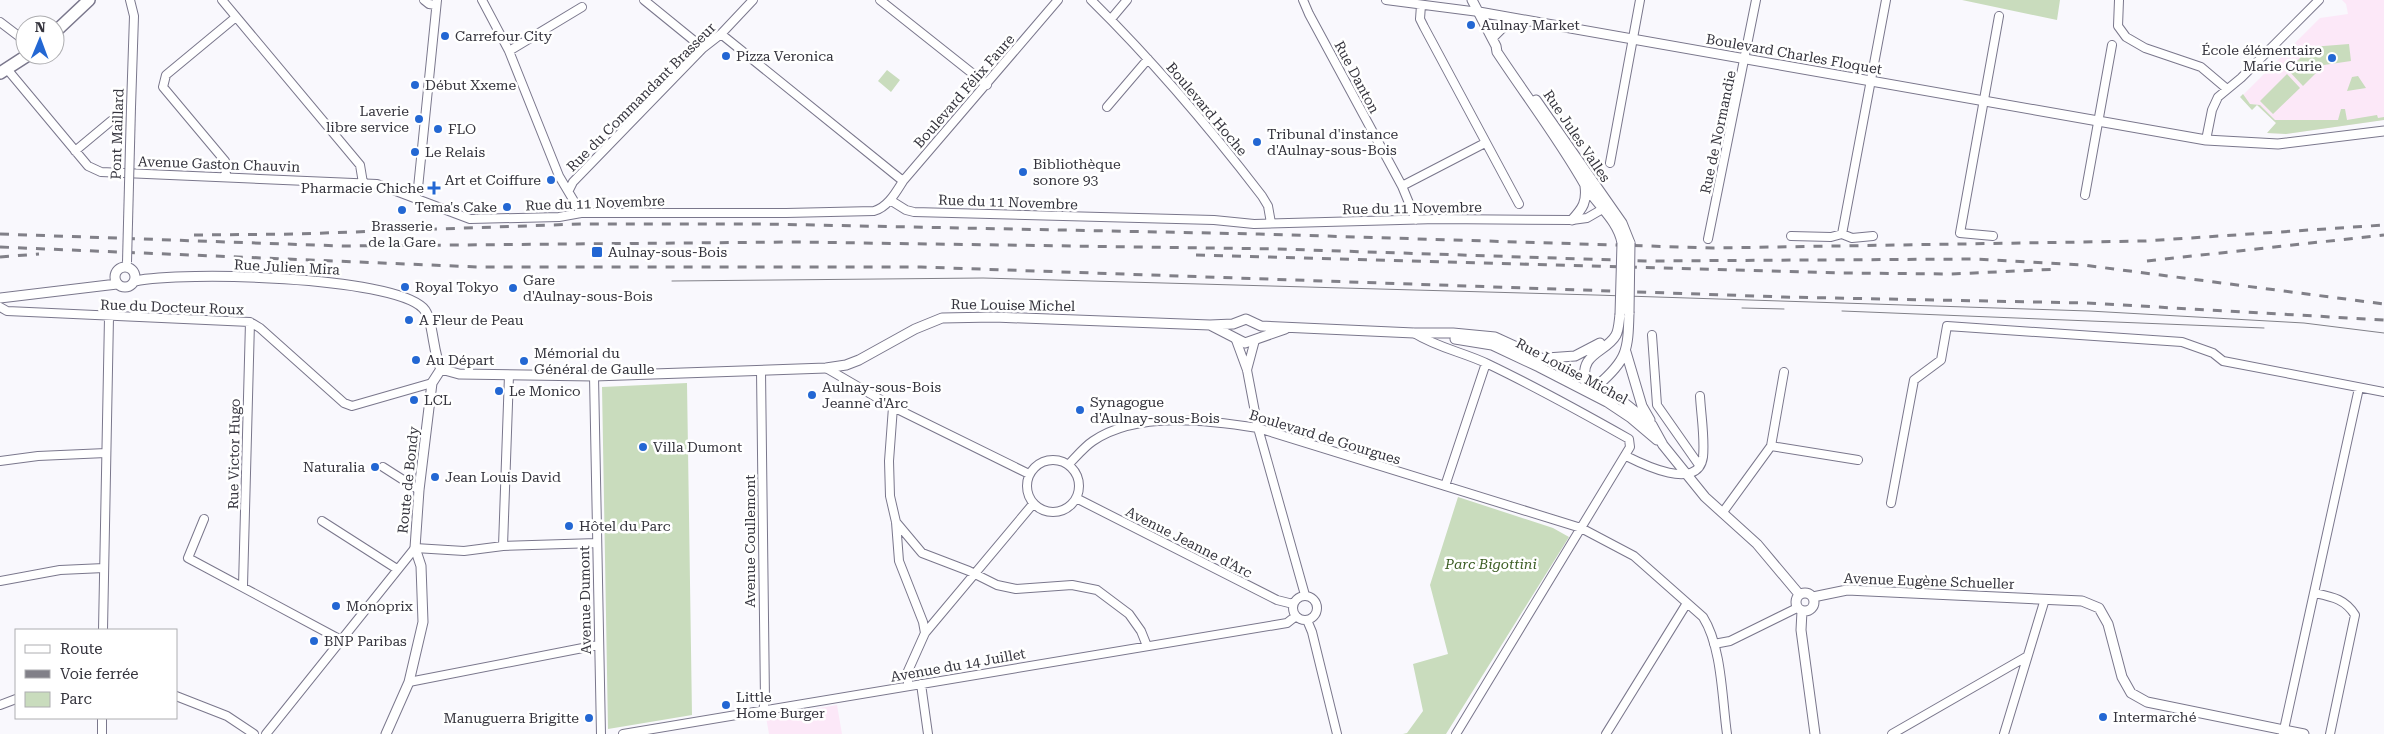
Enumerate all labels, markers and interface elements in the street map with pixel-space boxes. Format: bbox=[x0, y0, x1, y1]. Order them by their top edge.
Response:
north arrow bbox=[15, 15, 65, 65]
place label: Aulnay Market bbox=[1481, 17, 1580, 33]
text: N bbox=[35, 19, 46, 35]
street label: Rue du Commandant Brasseur bbox=[563, 19, 719, 175]
marker: Aulnay Market bbox=[1465, 19, 1477, 31]
place label: Carrefour City bbox=[455, 28, 553, 44]
marker: Carrefour City bbox=[439, 30, 451, 42]
street label: Boulevard Félix Faure bbox=[910, 31, 1018, 151]
street label: Boulevard Charles Floquet bbox=[1705, 31, 1883, 77]
street label: Rue Danton bbox=[1331, 38, 1383, 116]
place label: École élémentaire Marie Curie bbox=[2201, 42, 2322, 74]
place label: Pizza Veronica bbox=[736, 48, 834, 64]
marker: Pizza Veronica bbox=[720, 50, 732, 62]
marker: École élémentaire Marie Curie bbox=[2326, 52, 2338, 64]
street label: Boulevard Hoche bbox=[1163, 59, 1251, 159]
street label: Rue de Normandie bbox=[1697, 69, 1739, 195]
place label: Début Xxeme bbox=[425, 77, 517, 93]
marker: Début Xxeme bbox=[409, 79, 421, 91]
street label: Rue Jules Valles bbox=[1540, 87, 1614, 185]
street label: Pont Maillard bbox=[107, 88, 127, 180]
place label: Laverie libre service bbox=[326, 103, 409, 135]
marker: Laverie libre service bbox=[413, 113, 425, 125]
place label: FLO bbox=[448, 121, 476, 137]
marker: FLO bbox=[432, 123, 444, 135]
place label: Tribunal d'instance d'Aulnay-sous-Bois bbox=[1267, 126, 1399, 158]
marker: Tribunal d'instance d'Aulnay-sous-Bois bbox=[1251, 136, 1263, 148]
place label: Le Relais bbox=[425, 144, 485, 160]
marker: Le Relais bbox=[409, 146, 421, 158]
street label: Avenue Gaston Chauvin bbox=[138, 153, 300, 175]
place label: Bibliothèque sonore 93 bbox=[1033, 156, 1121, 188]
marker: Bibliothèque sonore 93 bbox=[1017, 166, 1029, 178]
place label: Art et Coiffure bbox=[445, 172, 541, 188]
marker: Art et Coiffure bbox=[545, 174, 557, 186]
place label: Pharmacie Chiche bbox=[301, 180, 424, 196]
marker: Pharmacie Chiche bbox=[428, 182, 440, 194]
street label: Rue du 11 Novembre bbox=[938, 192, 1078, 212]
street label: Rue du 11 Novembre bbox=[525, 193, 665, 213]
place label: Tema's Cake bbox=[415, 199, 497, 215]
street label: Rue du 11 Novembre bbox=[1342, 199, 1482, 217]
marker: Tema's Cake bbox=[501, 201, 513, 213]
marker: Brasserie de la Gare bbox=[396, 204, 408, 216]
place label: Brasserie de la Gare bbox=[368, 218, 436, 250]
place label: Aulnay-sous-Bois bbox=[608, 244, 727, 260]
marker: Aulnay-sous-Bois bbox=[590, 245, 604, 259]
street label: Rue Julien Mira bbox=[234, 256, 341, 278]
place label: Gare d'Aulnay-sous-Bois bbox=[523, 272, 653, 304]
place label: Royal Tokyo bbox=[415, 279, 499, 295]
marker: Royal Tokyo bbox=[399, 281, 411, 293]
marker: Gare d'Aulnay-sous-Bois bbox=[507, 282, 519, 294]
street label: Rue du Docteur Roux bbox=[100, 296, 244, 318]
street label: Rue Louise Michel bbox=[951, 296, 1076, 314]
place label: A Fleur de Peau bbox=[419, 312, 524, 328]
marker: A Fleur de Peau bbox=[403, 314, 415, 326]
street label: Rue Louise Michel bbox=[1513, 335, 1631, 408]
place label: Mémorial du Général de Gaulle bbox=[534, 345, 655, 377]
place label: Au Départ bbox=[426, 352, 494, 368]
marker: Au Départ bbox=[410, 354, 422, 366]
marker: Mémorial du Général de Gaulle bbox=[518, 355, 530, 367]
place label: Aulnay-sous-Bois Jeanne d'Arc bbox=[822, 379, 941, 411]
place label: Le Monico bbox=[509, 383, 581, 399]
marker: Le Monico bbox=[493, 385, 505, 397]
marker: Aulnay-sous-Bois Jeanne d'Arc bbox=[806, 389, 818, 401]
place label: LCL bbox=[424, 392, 452, 408]
marker: LCL bbox=[408, 394, 420, 406]
place label: Synagogue d'Aulnay-sous-Bois bbox=[1090, 394, 1220, 426]
street label: Rue Victor Hugo bbox=[225, 398, 243, 510]
marker: Synagogue d'Aulnay-sous-Bois bbox=[1074, 404, 1086, 416]
street label: Boulevard de Gourgues bbox=[1247, 406, 1403, 468]
street label: Route de Bondy bbox=[394, 425, 422, 534]
place label: Villa Dumont bbox=[653, 439, 742, 455]
marker: Villa Dumont bbox=[637, 441, 649, 453]
place label: Naturalia bbox=[303, 459, 365, 475]
marker: Naturalia bbox=[369, 461, 381, 473]
place label: Jean Louis David bbox=[445, 469, 561, 485]
marker: Jean Louis David bbox=[429, 471, 441, 483]
street label: Avenue Coullemont bbox=[742, 474, 758, 608]
street label: Avenue Jeanne d'Arc bbox=[1123, 503, 1255, 581]
place label: Hôtel du Parc bbox=[579, 518, 671, 534]
marker: Hôtel du Parc bbox=[563, 520, 575, 532]
street label: Avenue Dumont bbox=[576, 545, 594, 655]
park label: Parc Bigottini bbox=[1444, 556, 1537, 572]
street label: Avenue Eugène Schueller bbox=[1843, 570, 2015, 592]
place label: Monoprix bbox=[346, 598, 413, 614]
marker: Monoprix bbox=[330, 600, 342, 612]
legend bbox=[15, 629, 178, 719]
place label: BNP Paribas bbox=[324, 633, 407, 649]
marker: BNP Paribas bbox=[308, 635, 320, 647]
text: Route bbox=[60, 640, 102, 658]
street label: Avenue du 14 Juillet bbox=[889, 645, 1027, 685]
text: Voie ferrée bbox=[60, 665, 138, 683]
place label: Little Home Burger bbox=[736, 689, 825, 721]
text: Parc bbox=[60, 690, 92, 708]
marker: Little Home Burger bbox=[720, 699, 732, 711]
place label: Intermarché bbox=[2113, 709, 2197, 725]
place label: Manuguerra Brigitte bbox=[444, 710, 579, 726]
marker: Intermarché bbox=[2097, 711, 2109, 723]
marker: Manuguerra Brigitte bbox=[583, 712, 595, 724]

